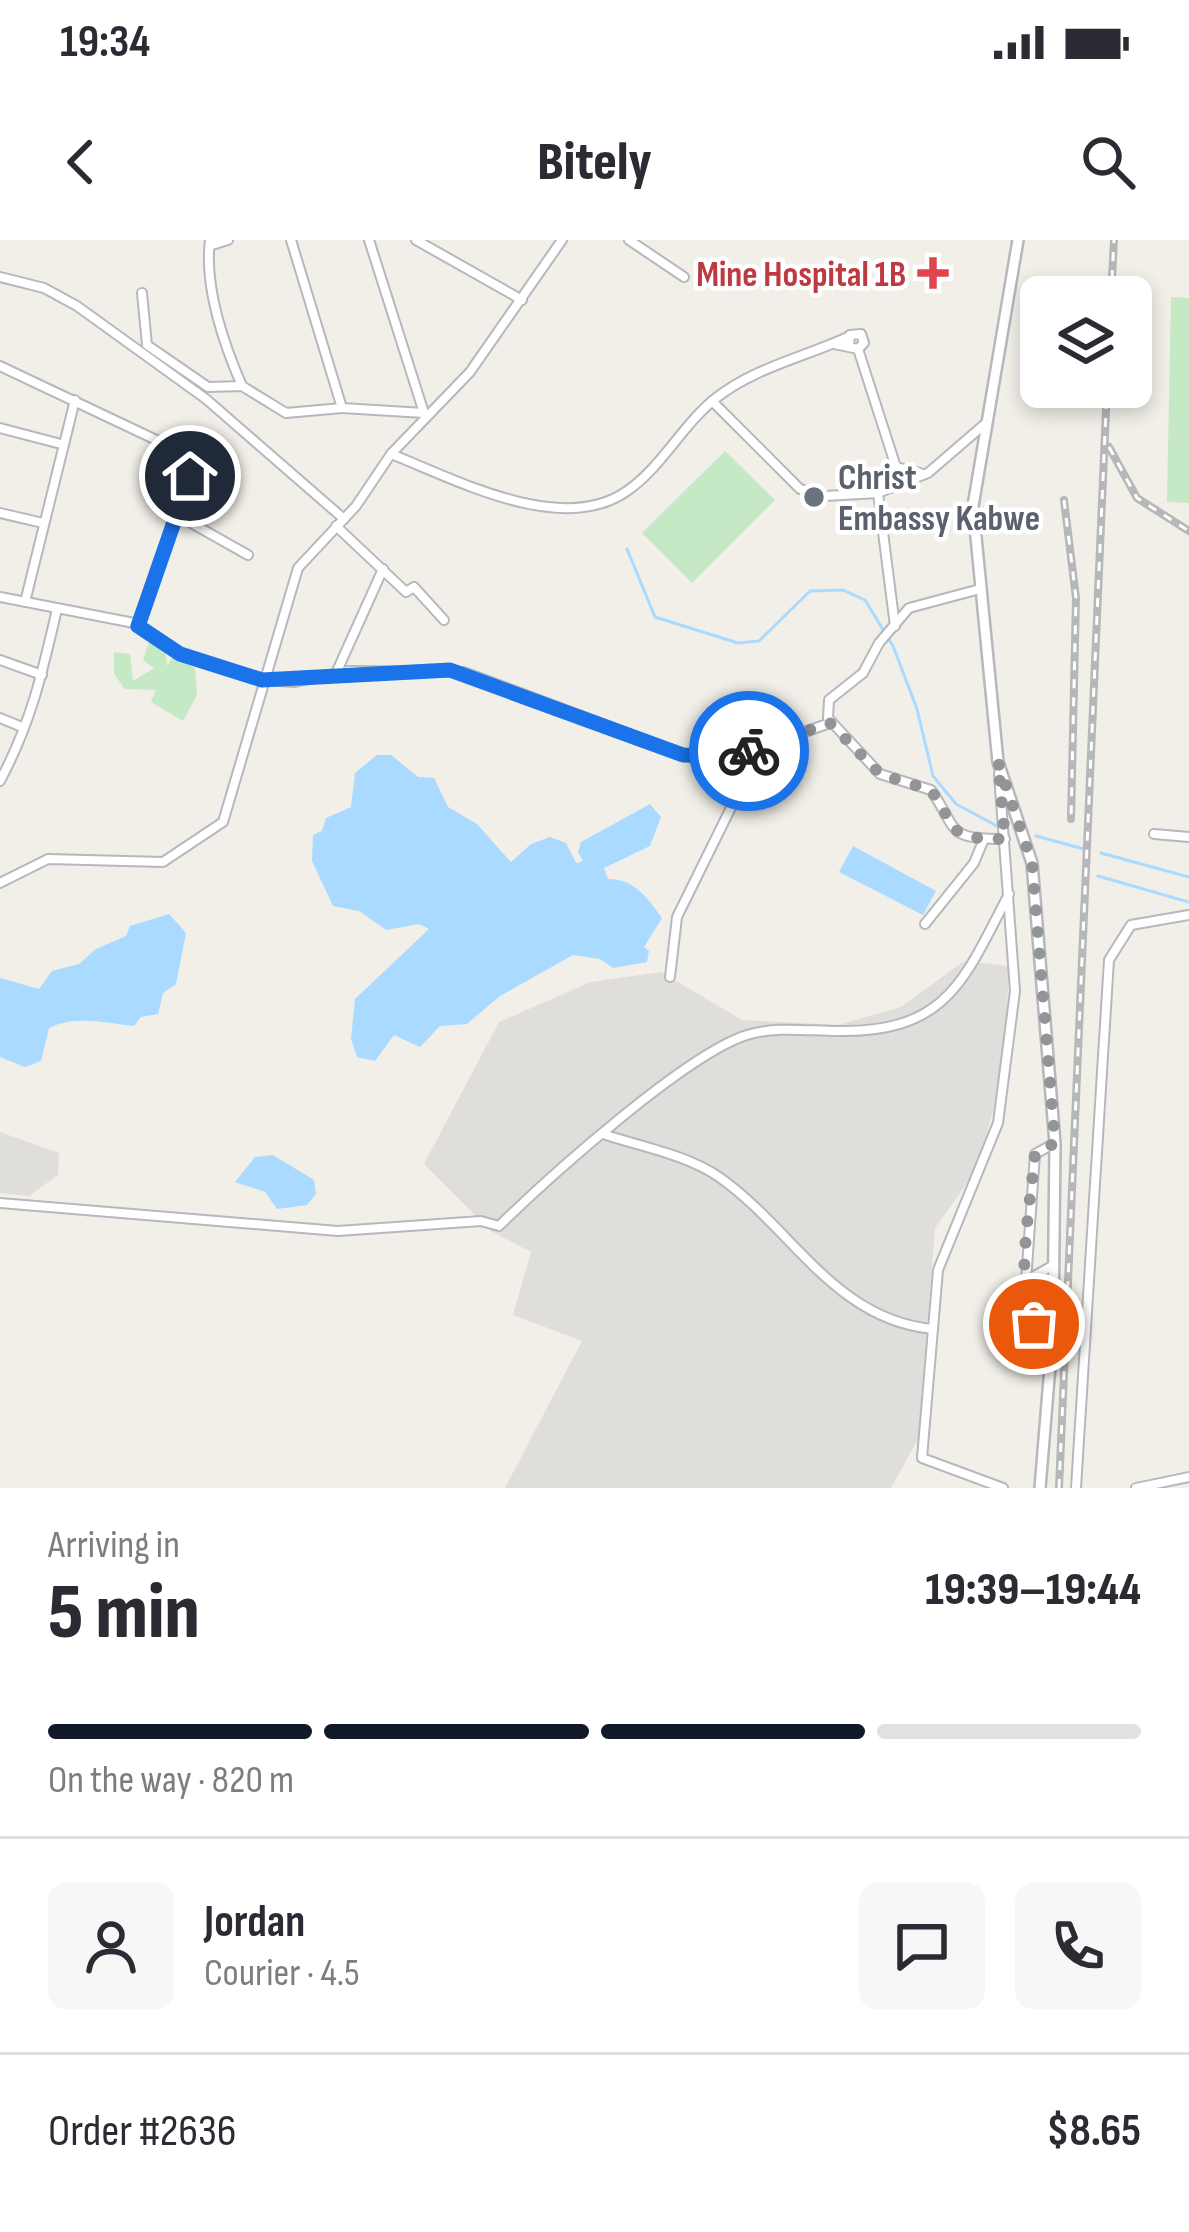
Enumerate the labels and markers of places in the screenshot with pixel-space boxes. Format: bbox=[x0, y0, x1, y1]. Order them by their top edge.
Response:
place label: Mine Hospital 1B bbox=[696, 254, 906, 297]
marker: Mine Hospital 1B bbox=[917, 257, 949, 289]
pin bbox=[139, 425, 241, 527]
place label: Christ Embassy Kabwe bbox=[838, 457, 1040, 541]
marker: Christ Embassy Kabwe bbox=[801, 484, 827, 510]
pin bbox=[983, 1273, 1085, 1375]

